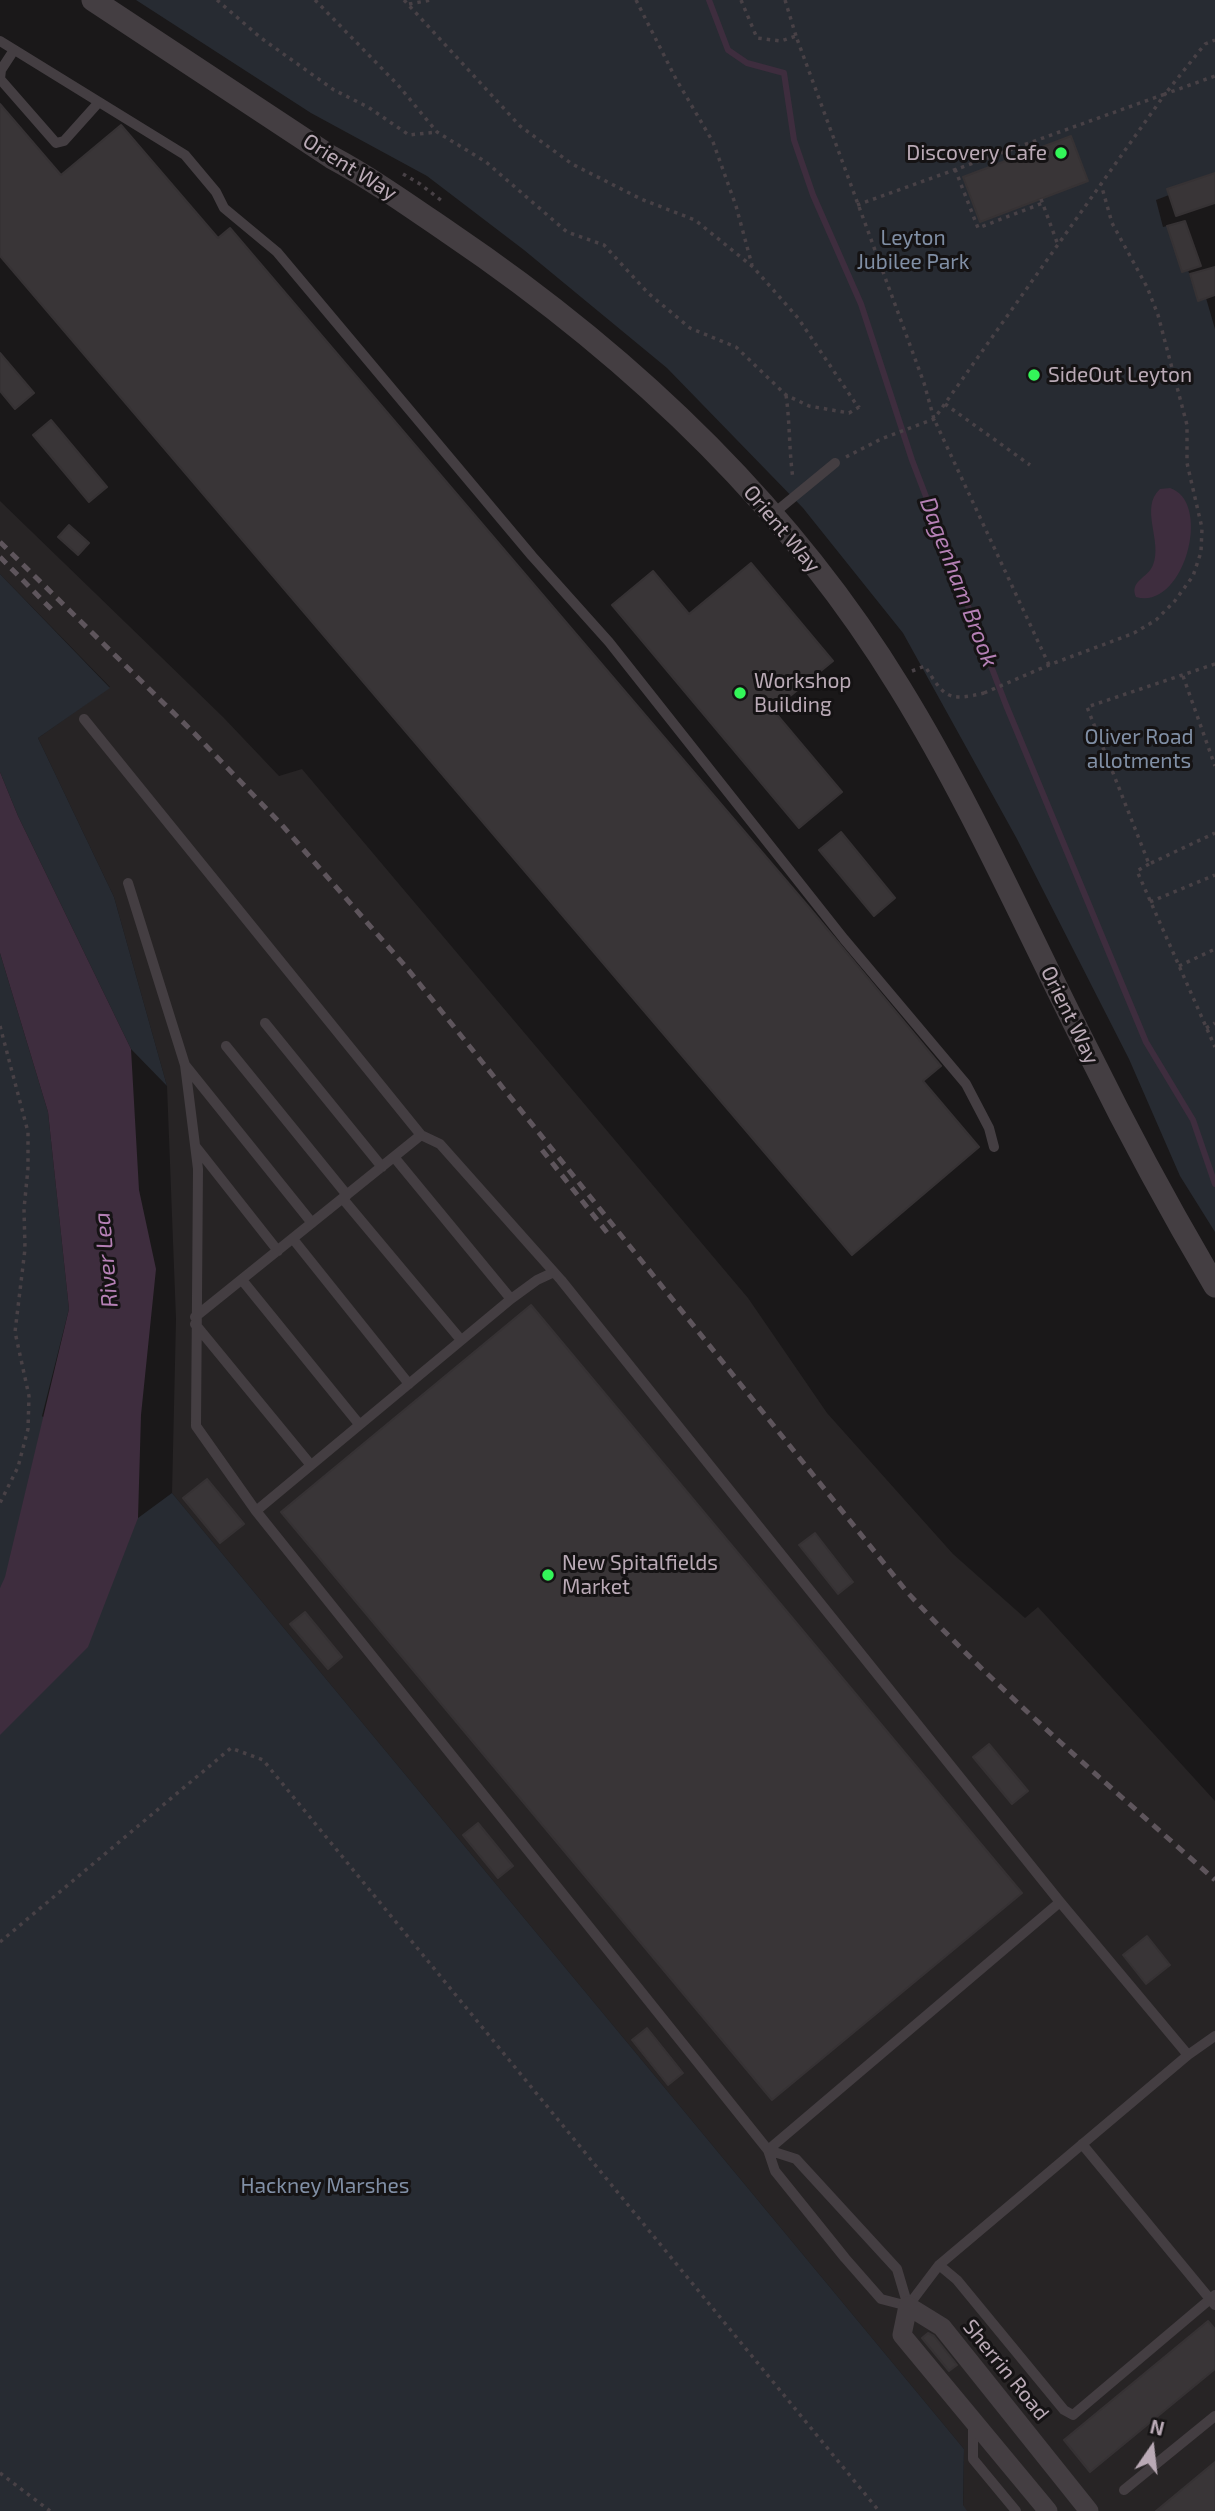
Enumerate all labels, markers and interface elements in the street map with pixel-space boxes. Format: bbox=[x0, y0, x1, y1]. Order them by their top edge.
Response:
street label: Orient Way bbox=[298, 128, 402, 206]
place label: Discovery Cafe bbox=[906, 140, 1047, 166]
marker: Discovery Cafe bbox=[1053, 145, 1069, 161]
park label: Leyton Jubilee Park bbox=[857, 225, 969, 275]
place label: SideOut Leyton bbox=[1048, 362, 1192, 388]
marker: SideOut Leyton bbox=[1026, 367, 1042, 383]
street label: Orient Way bbox=[738, 480, 826, 578]
water label: Dagenham Brook bbox=[914, 493, 1004, 671]
place label: Workshop Building bbox=[754, 668, 852, 718]
marker: Workshop Building bbox=[732, 685, 748, 701]
park label: Oliver Road allotments bbox=[1084, 724, 1194, 774]
street label: Orient Way bbox=[1035, 962, 1105, 1068]
water label: River Lea bbox=[88, 1211, 124, 1309]
place label: New Spitalfields Market bbox=[562, 1550, 718, 1600]
marker: New Spitalfields Market bbox=[540, 1567, 556, 1583]
park label: Hackney Marshes bbox=[241, 2173, 409, 2199]
street label: Sherrin Road bbox=[958, 2314, 1054, 2426]
north arrow bbox=[1117, 2413, 1187, 2483]
text: N bbox=[1148, 2414, 1167, 2440]

